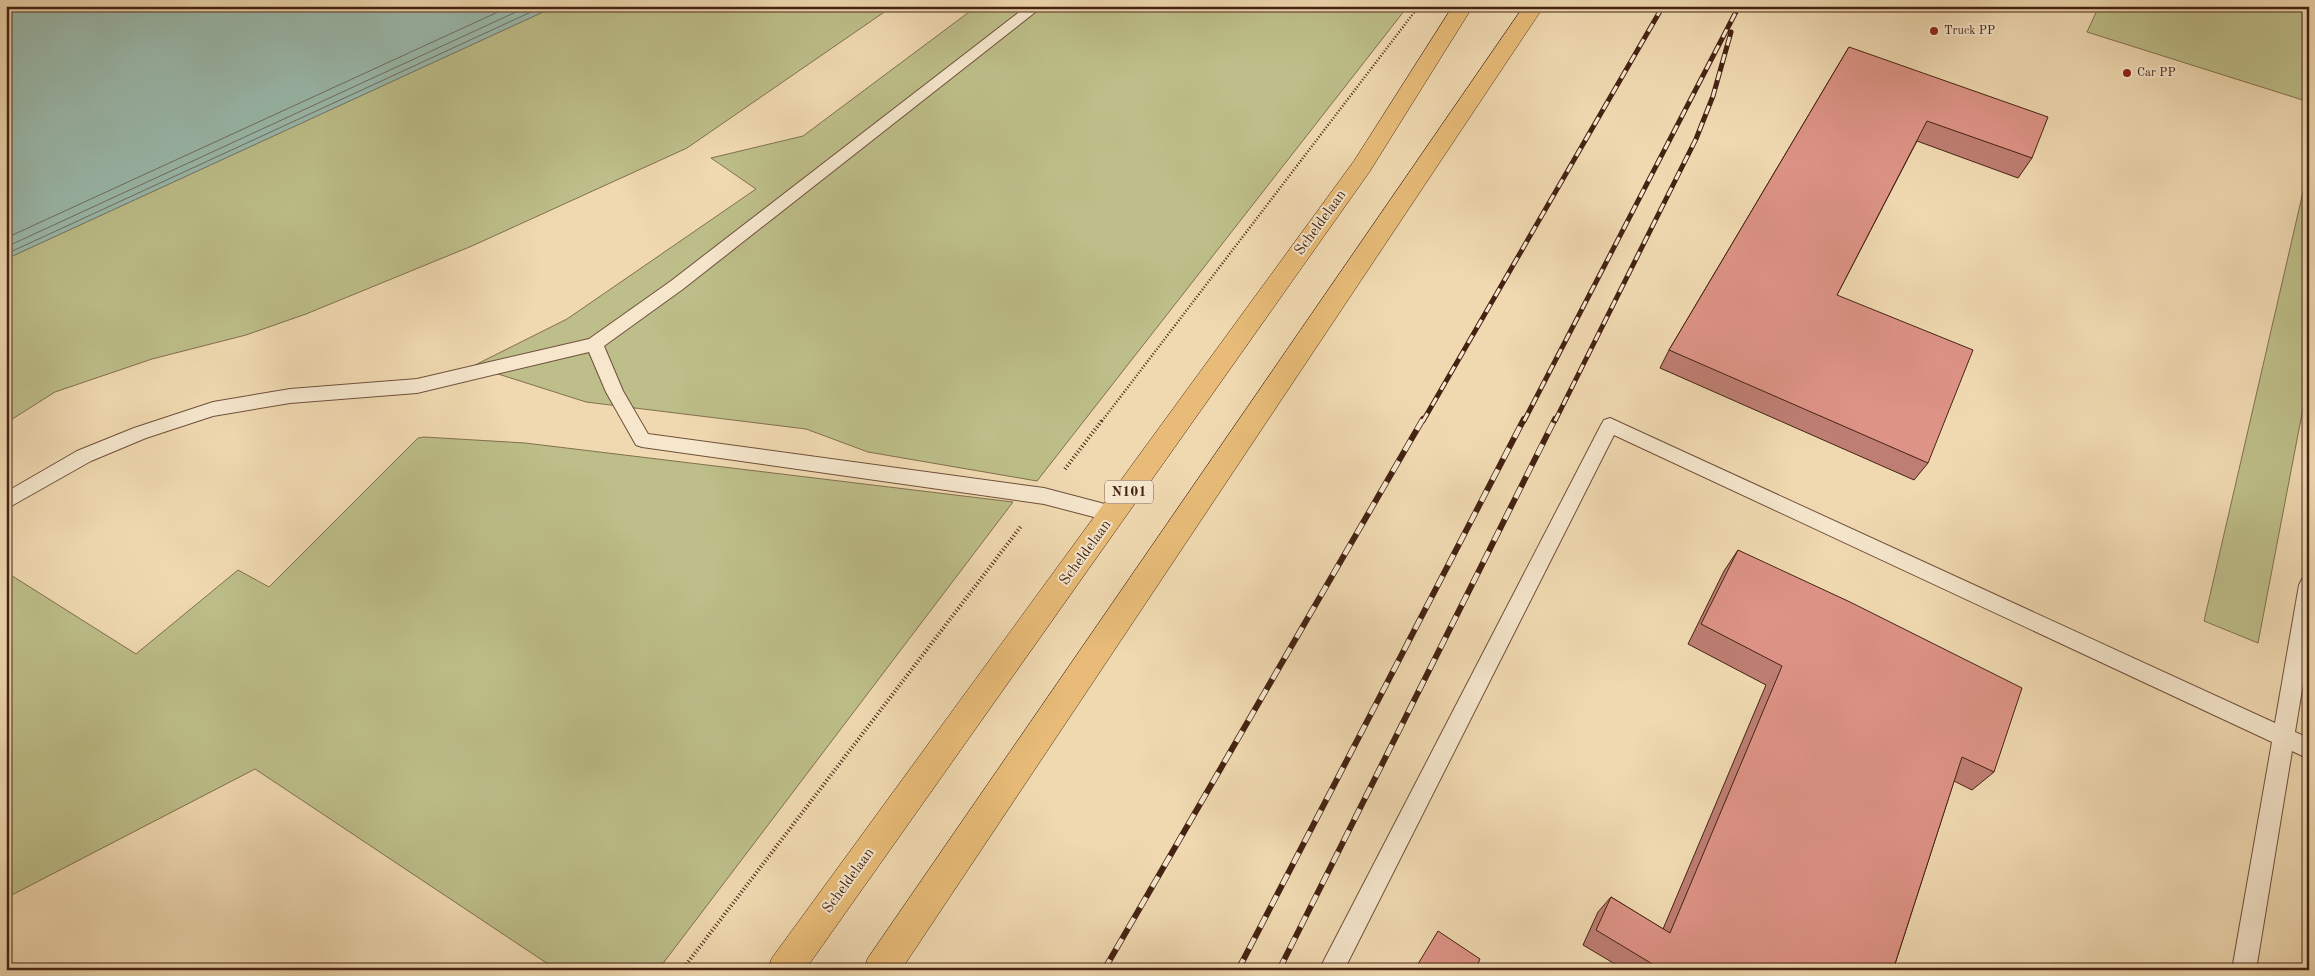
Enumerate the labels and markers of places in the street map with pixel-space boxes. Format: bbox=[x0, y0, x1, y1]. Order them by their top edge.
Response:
marker: Truck PP bbox=[1928, 25, 1940, 37]
place label: Truck PP bbox=[1944, 25, 1995, 37]
marker: Car PP bbox=[2121, 67, 2133, 79]
place label: Car PP bbox=[2137, 67, 2176, 79]

